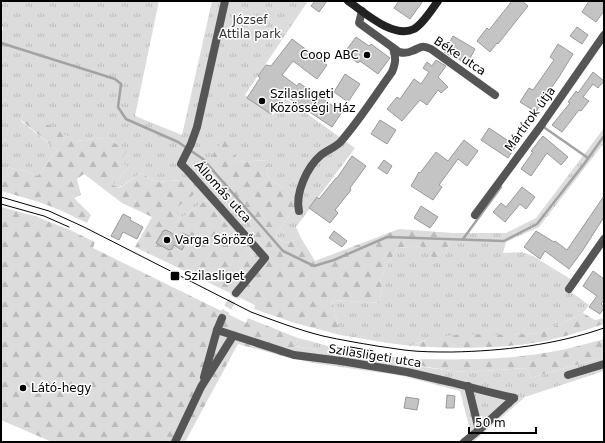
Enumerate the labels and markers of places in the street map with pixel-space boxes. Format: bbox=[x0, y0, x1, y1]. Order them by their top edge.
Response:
place label: Coop ABC bbox=[300, 48, 359, 62]
marker: Coop ABC bbox=[362, 50, 372, 60]
place label: Szilasligeti Közösségi Ház bbox=[270, 87, 356, 115]
marker: Szilasligeti Közösségi Ház bbox=[257, 96, 267, 106]
place label: Varga Söröző bbox=[175, 233, 254, 247]
marker: Varga Söröző bbox=[162, 235, 172, 245]
place label: Szilasliget bbox=[184, 269, 245, 283]
marker: Szilasliget bbox=[169, 270, 181, 282]
place label: Látó-hegy bbox=[31, 381, 91, 395]
marker: Látó-hegy bbox=[18, 383, 28, 393]

